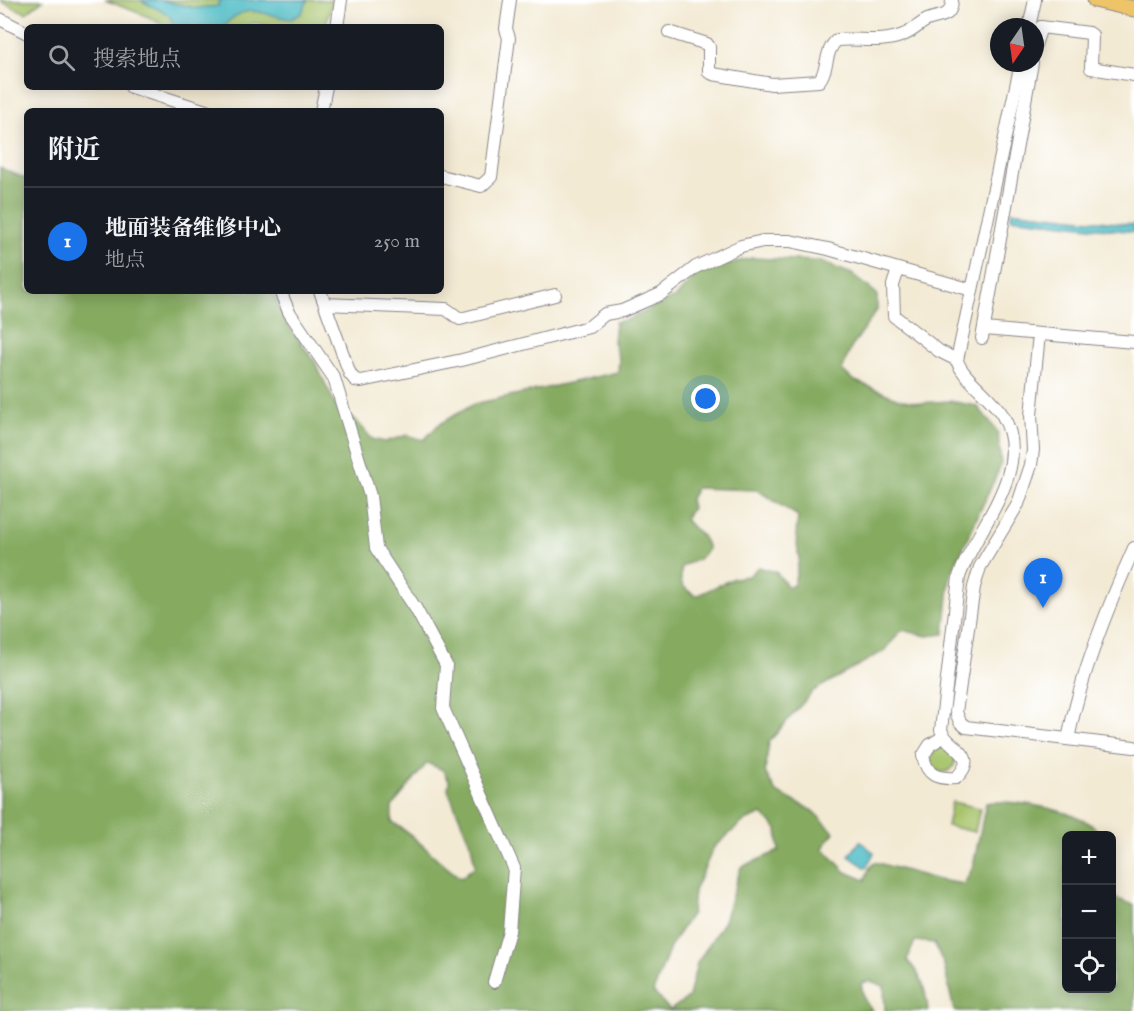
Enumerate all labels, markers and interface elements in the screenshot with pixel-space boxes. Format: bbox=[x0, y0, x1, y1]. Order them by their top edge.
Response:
north arrow bbox=[990, 18, 1044, 72]
search box bbox=[24, 24, 444, 90]
icon: search bbox=[45, 41, 78, 74]
text: 搜索地点 bbox=[93, 46, 181, 74]
text: 附近 bbox=[48, 134, 100, 167]
text: 地面装备维修中心 bbox=[105, 215, 281, 243]
text: 1 bbox=[64, 229, 71, 254]
text: 250 m bbox=[374, 229, 420, 254]
text: 地点 bbox=[105, 248, 145, 273]
your location bbox=[691, 384, 720, 413]
pin: 1 bbox=[1024, 558, 1062, 608]
map controls bbox=[1062, 831, 1116, 993]
button: + bbox=[1062, 831, 1116, 885]
button: − bbox=[1062, 885, 1116, 939]
button: locate bbox=[1062, 939, 1116, 993]

